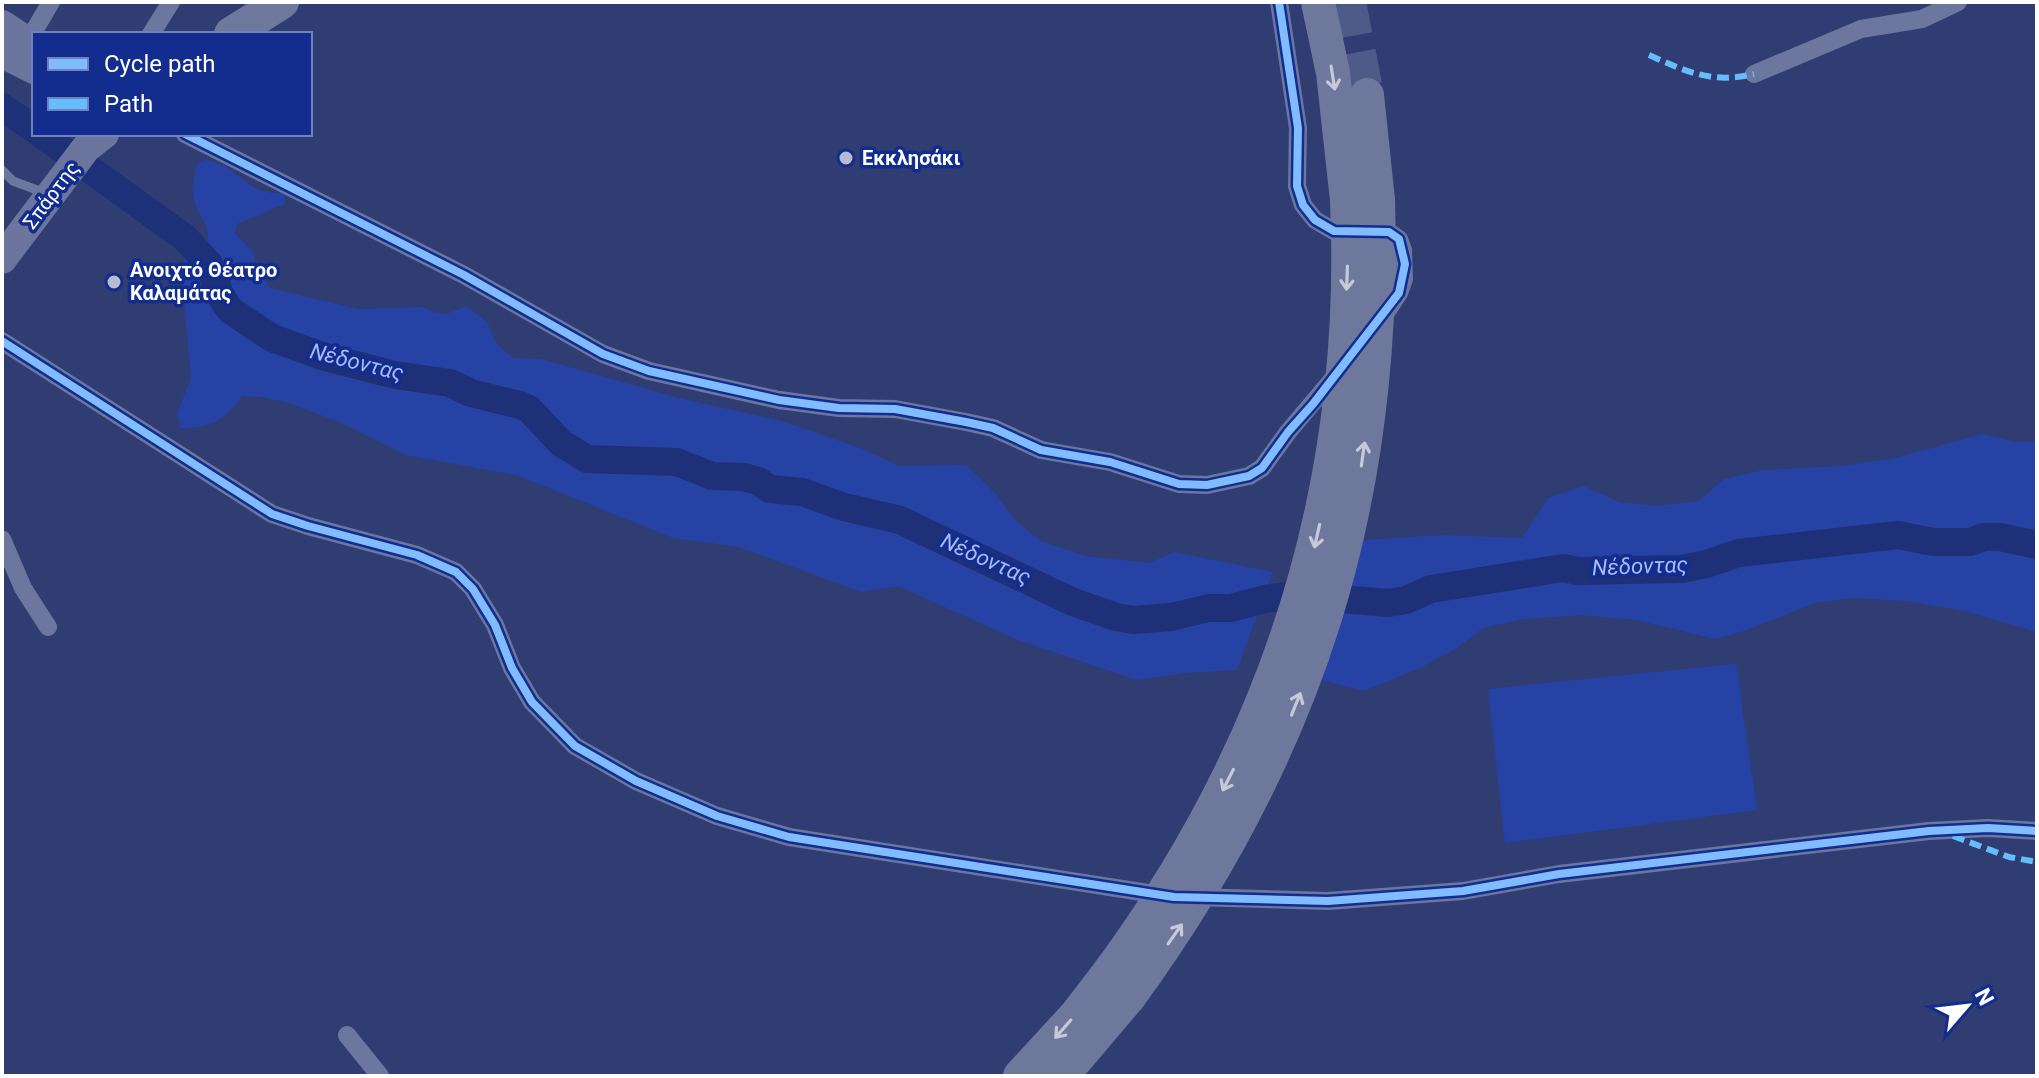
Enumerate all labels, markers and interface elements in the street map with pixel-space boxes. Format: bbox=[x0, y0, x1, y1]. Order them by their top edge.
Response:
legend bbox=[32, 32, 312, 136]
text: Cycle path bbox=[104, 50, 216, 78]
one-way arrow bbox=[1326, 65, 1341, 91]
text: Path bbox=[104, 90, 153, 118]
place label: Εκκλησάκι bbox=[862, 146, 961, 170]
marker: Εκκλησάκι bbox=[837, 149, 855, 167]
street label: Σπάρτης bbox=[18, 157, 84, 233]
place label: Ανοιχτό Θέατρο Καλαμάτας bbox=[130, 258, 277, 305]
one-way arrow bbox=[1340, 264, 1355, 291]
marker: Ανοιχτό Θέατρο Καλαμάτας bbox=[105, 273, 123, 291]
water label: Νέδoντας bbox=[307, 338, 407, 386]
one-way arrow bbox=[1356, 442, 1371, 467]
one-way arrow bbox=[1309, 522, 1324, 548]
water label: Νέδoντας bbox=[937, 528, 1035, 590]
water label: Νέδoντας bbox=[1592, 552, 1688, 580]
one-way arrow bbox=[1289, 692, 1304, 717]
one-way arrow bbox=[1220, 767, 1236, 791]
one-way arrow bbox=[1167, 923, 1183, 945]
north arrow bbox=[1927, 966, 2007, 1046]
text: N bbox=[1970, 984, 1999, 1010]
one-way arrow bbox=[1055, 1018, 1073, 1038]

